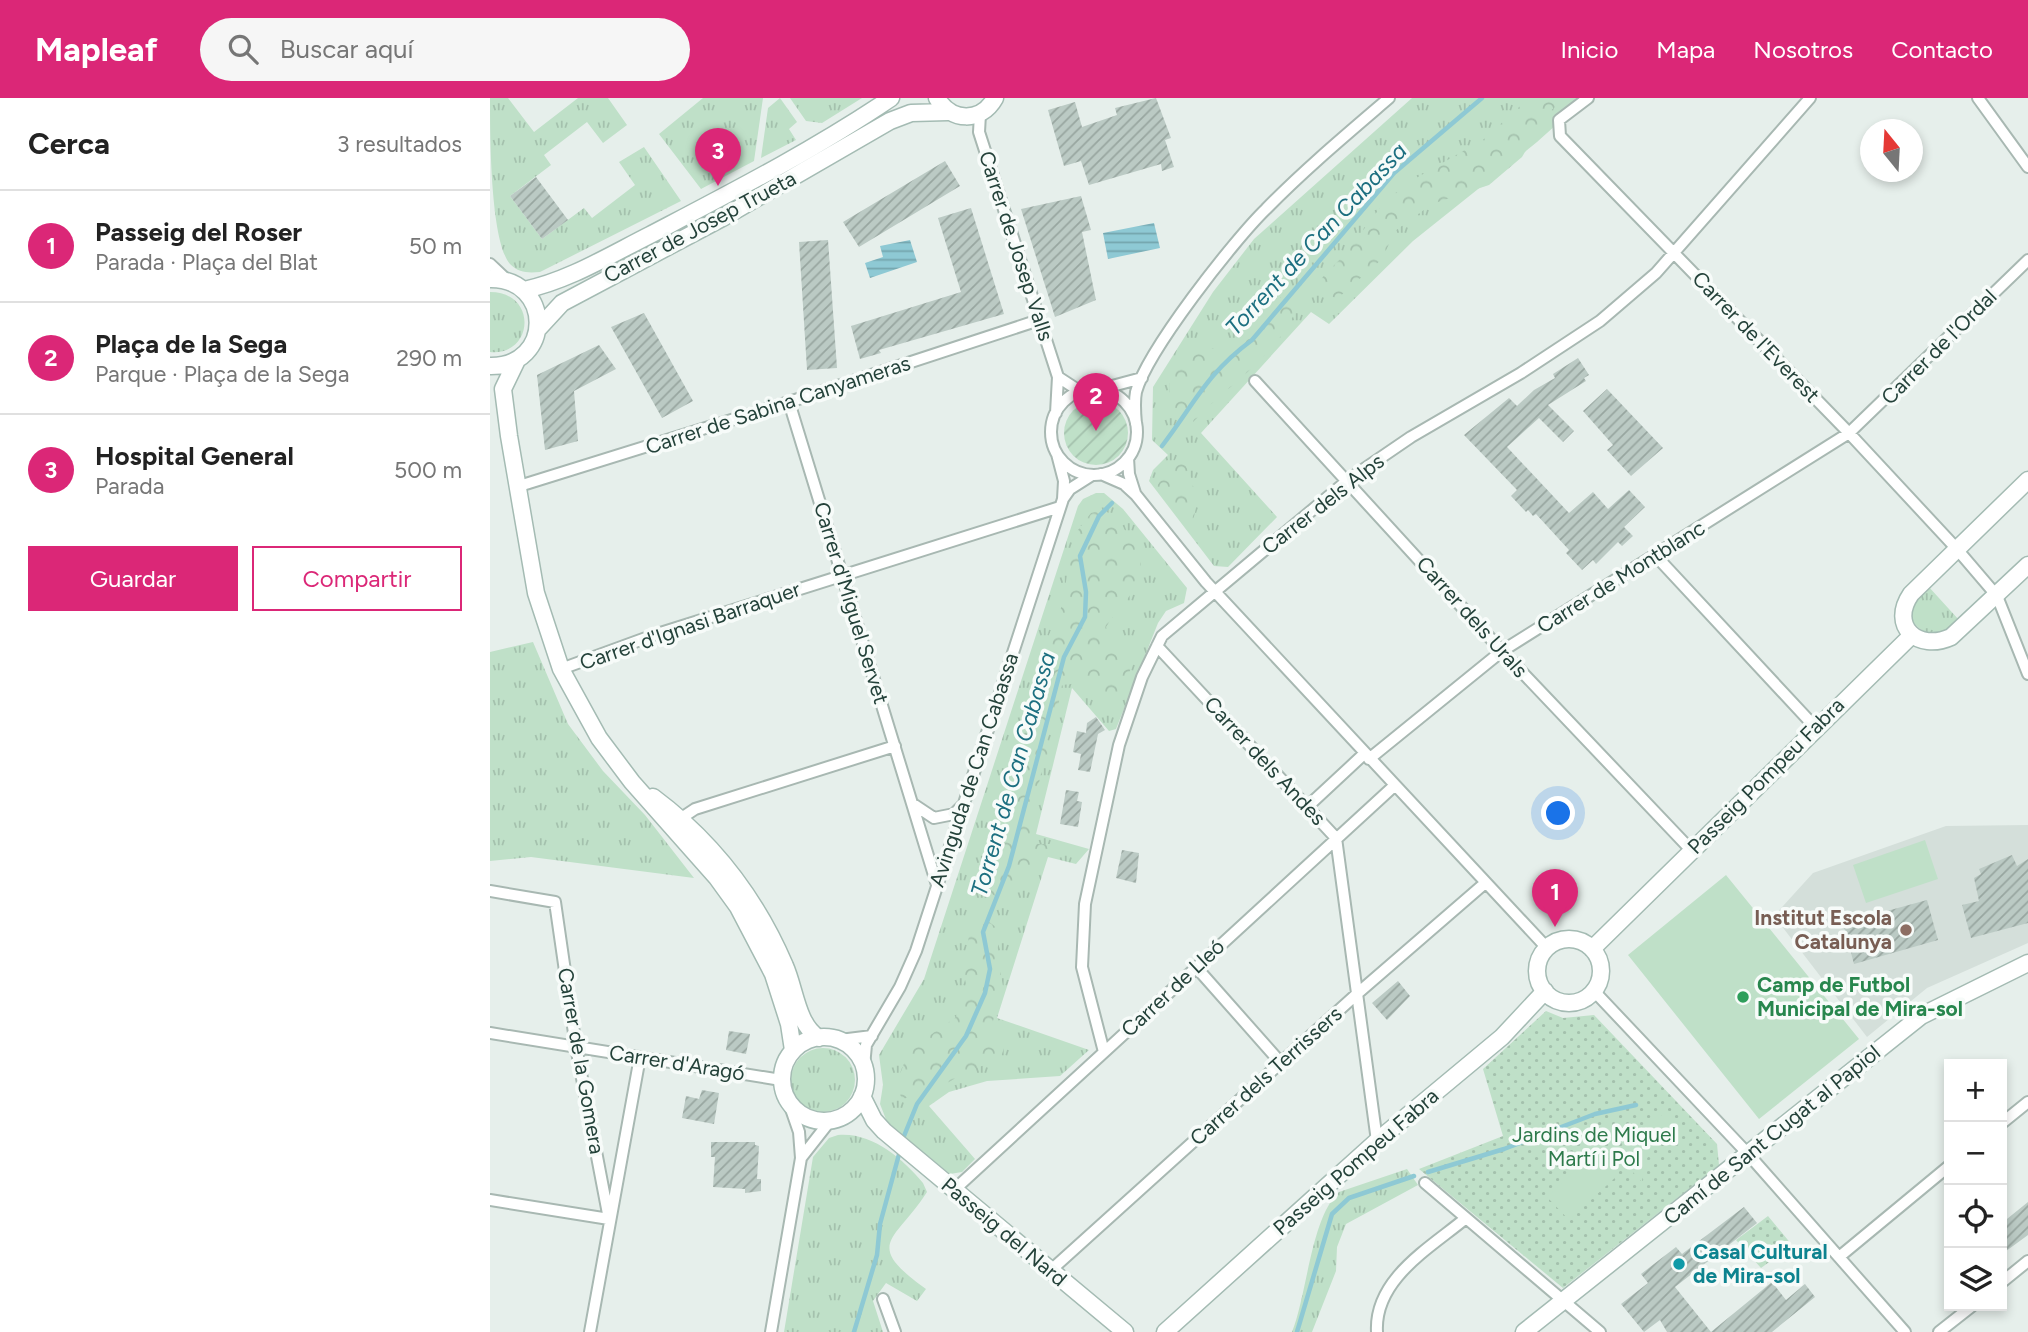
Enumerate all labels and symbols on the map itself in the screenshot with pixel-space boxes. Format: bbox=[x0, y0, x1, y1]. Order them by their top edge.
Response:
north arrow bbox=[1860, 119, 1923, 182]
pin: 3 bbox=[695, 128, 741, 186]
water label: Torrent de Can Cabassa bbox=[1220, 137, 1412, 341]
street label: Carrer de Josep Valls bbox=[974, 148, 1059, 344]
street label: Carrer de Josep Trueta bbox=[599, 165, 800, 288]
street label: Carrer de l'Everest bbox=[1687, 266, 1825, 407]
street label: Carrer de l'Ordal bbox=[1876, 284, 2001, 409]
street label: Carrer de Sabina Canyameras bbox=[642, 350, 913, 459]
pin: 2 bbox=[1073, 373, 1119, 431]
street label: Carrer dels Alps bbox=[1257, 448, 1389, 559]
street label: Carrer d'Miguel Servet bbox=[809, 499, 894, 707]
street label: Carrer de Montblanc bbox=[1532, 515, 1709, 638]
street label: Carrer dels Urals bbox=[1411, 551, 1533, 682]
street label: Carrer d'Ignasi Barraquer bbox=[576, 576, 803, 675]
water label: Torrent de Can Cabassa bbox=[965, 649, 1061, 899]
street label: Avinguda de Can Cabassa bbox=[924, 650, 1023, 890]
street label: Carrer dels Andes bbox=[1199, 691, 1331, 830]
street label: Passeig Pompeu Fabra bbox=[1682, 692, 1849, 859]
your location bbox=[1541, 796, 1575, 830]
pin: 1 bbox=[1532, 869, 1578, 927]
place label: Institut Escola Catalunya bbox=[1754, 905, 1892, 954]
marker: Institut Escola Catalunya bbox=[1898, 922, 1914, 938]
street label: Carrer de Lleó bbox=[1116, 933, 1229, 1042]
street label: Carrer de la Gomera bbox=[553, 966, 610, 1156]
place label: Camp de Futbol Municipal de Mira-sol bbox=[1757, 972, 1963, 1021]
marker: Camp de Futbol Municipal de Mira-sol bbox=[1735, 989, 1751, 1005]
street label: Carrer dels Terrissers bbox=[1185, 1001, 1347, 1150]
street label: Carrer d'Aragó bbox=[608, 1039, 747, 1086]
street label: Camí de Sant Cugat al Papiol bbox=[1658, 1039, 1885, 1230]
street label: Passeig Pompeu Fabra bbox=[1268, 1083, 1443, 1240]
park label: Jardins de Miquel Martí i Pol bbox=[1512, 1122, 1676, 1171]
street label: Passeig del Nard bbox=[937, 1172, 1072, 1291]
place label: Casal Cultural de Mira-sol bbox=[1693, 1239, 1828, 1288]
marker: Casal Cultural de Mira-sol bbox=[1671, 1256, 1687, 1272]

